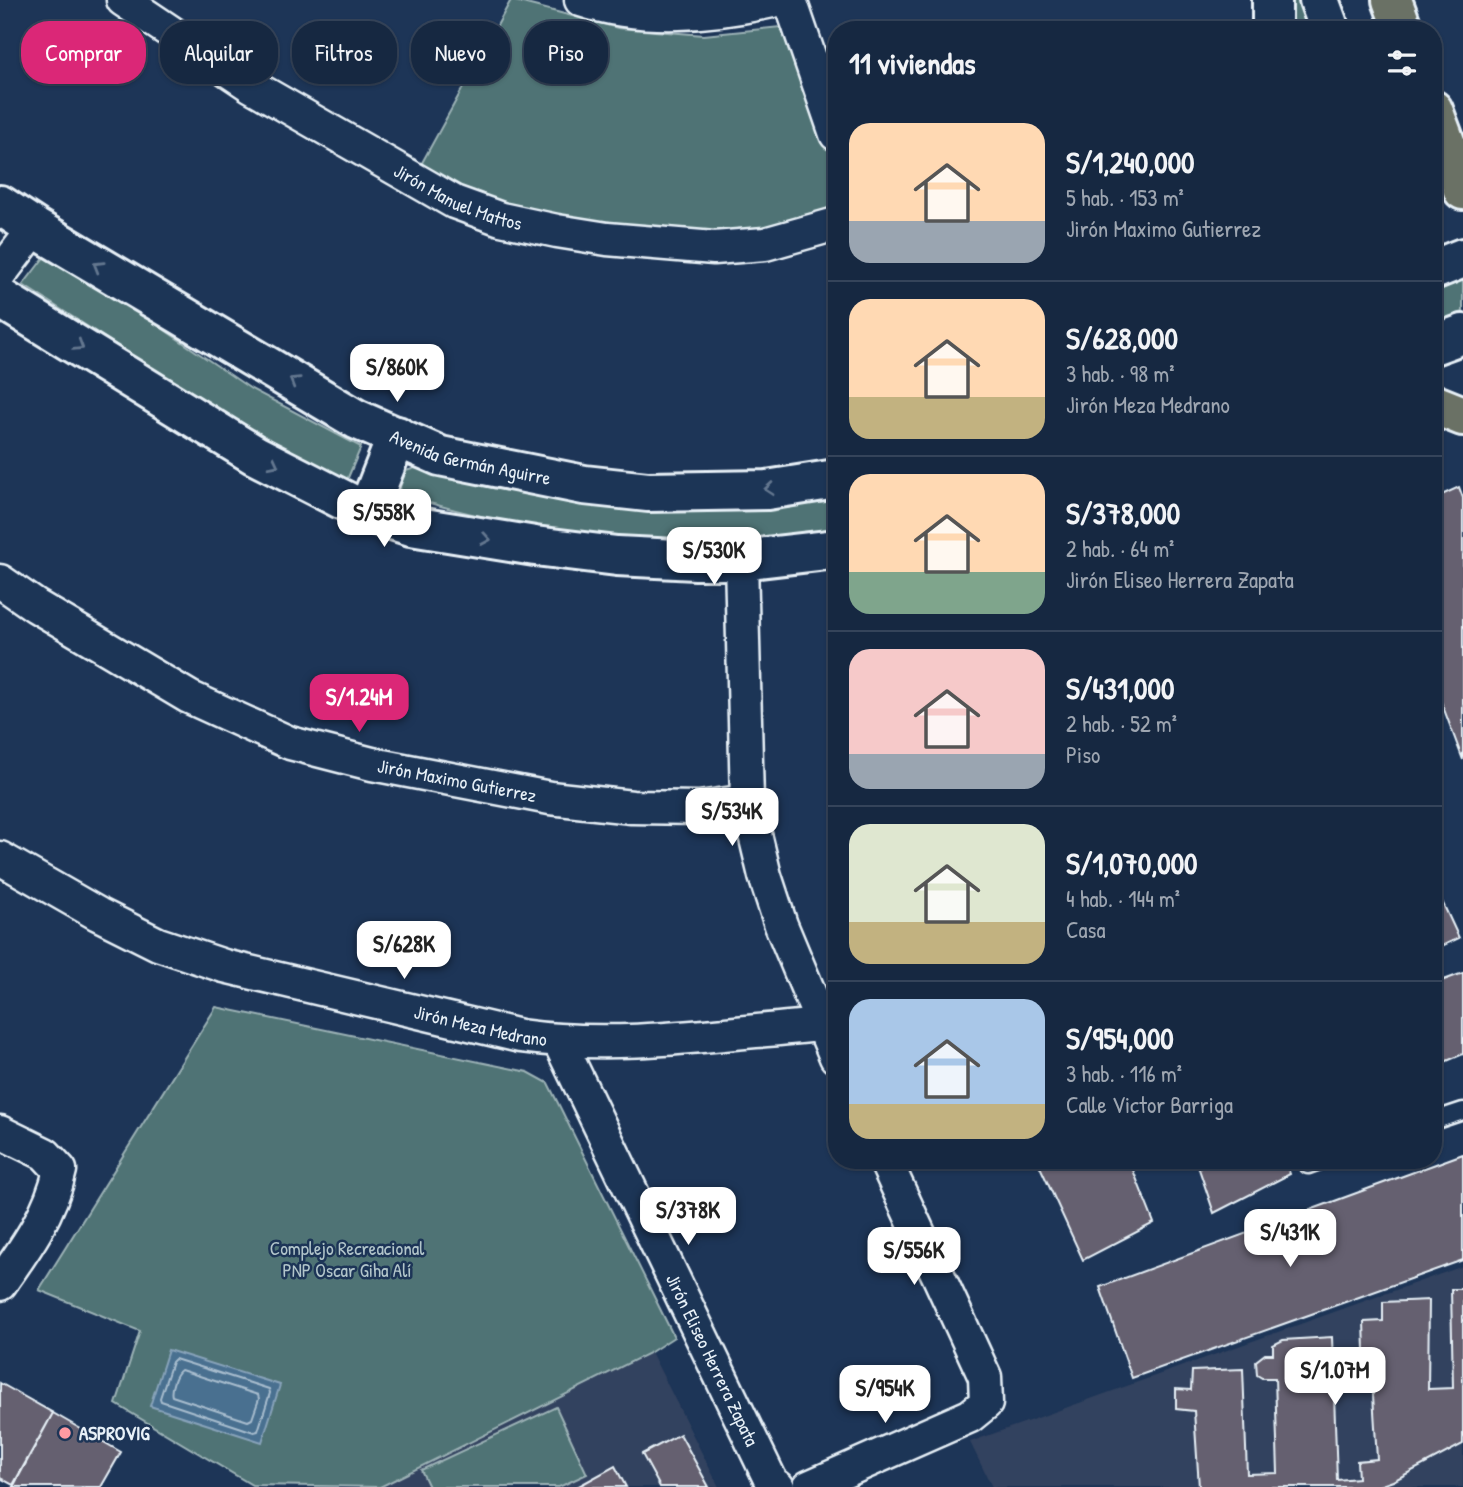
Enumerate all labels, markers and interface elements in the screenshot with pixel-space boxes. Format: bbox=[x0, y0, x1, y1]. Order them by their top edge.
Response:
chip: Comprar bbox=[21, 21, 146, 84]
chip: Alquilar bbox=[160, 21, 278, 84]
chip: Filtros bbox=[292, 21, 397, 84]
chip: Nuevo bbox=[411, 21, 510, 84]
chip: Piso bbox=[524, 21, 608, 84]
text: 11 viviendas bbox=[849, 43, 976, 83]
icon: filters bbox=[1383, 44, 1421, 82]
text: S/1,240,000 bbox=[1066, 142, 1195, 182]
icon: home bbox=[905, 151, 989, 235]
street label: Jirón Manuel Mattos bbox=[389, 157, 524, 236]
text: 5 hab. · 153 m² bbox=[1066, 182, 1184, 213]
text: Jirón Maximo Gutierrez bbox=[1066, 213, 1261, 244]
one-way arrow bbox=[93, 261, 106, 274]
text: S/628,000 bbox=[1066, 318, 1178, 358]
icon: home bbox=[905, 327, 989, 411]
one-way arrow bbox=[71, 338, 84, 351]
pin: S/860K bbox=[340, 344, 454, 404]
text: S/860K bbox=[366, 351, 428, 382]
text: 3 hab. · 98 m² bbox=[1066, 358, 1174, 389]
one-way arrow bbox=[288, 377, 301, 390]
text: Jirón Meza Medrano bbox=[1066, 389, 1230, 420]
street label: Avenida Germán Aguirre bbox=[386, 423, 553, 491]
one-way arrow bbox=[267, 456, 279, 470]
one-way arrow bbox=[763, 481, 774, 496]
pin: S/558K bbox=[327, 490, 441, 549]
text: S/378,000 bbox=[1066, 493, 1180, 533]
text: S/558K bbox=[353, 496, 415, 527]
icon: home bbox=[905, 502, 989, 586]
pin: S/530K bbox=[657, 528, 771, 587]
one-way arrow bbox=[480, 531, 492, 546]
text: 2 hab. · 64 m² bbox=[1066, 533, 1174, 564]
text: S/530K bbox=[683, 534, 745, 565]
text: Jirón Eliseo Herrera Zapata bbox=[1066, 564, 1294, 595]
text: S/431,000 bbox=[1066, 668, 1174, 708]
pin: S/1.24M bbox=[294, 674, 424, 734]
icon: home bbox=[905, 677, 989, 761]
text: S/1.24M bbox=[326, 681, 392, 712]
text: 2 hab. · 52 m² bbox=[1066, 708, 1177, 739]
text: Piso bbox=[1066, 739, 1100, 770]
street label: Jirón Maximo Gutierrez bbox=[375, 752, 539, 808]
pin: S/534K bbox=[675, 788, 789, 848]
text: S/534K bbox=[702, 795, 762, 826]
text: S/1,070,000 bbox=[1066, 843, 1198, 883]
icon: home bbox=[905, 852, 989, 936]
text: 4 hab. · 144 m² bbox=[1066, 883, 1180, 914]
text: Casa bbox=[1066, 914, 1106, 945]
pin: S/628K bbox=[347, 922, 461, 981]
text: S/628K bbox=[373, 928, 435, 959]
street label: Jirón Meza Medrano bbox=[412, 998, 548, 1052]
text: S/954,000 bbox=[1066, 1018, 1174, 1058]
icon: home bbox=[905, 1027, 989, 1111]
text: 3 hab. · 116 m² bbox=[1066, 1058, 1182, 1089]
text: Calle Victor Barriga bbox=[1066, 1089, 1233, 1120]
pin: S/378K bbox=[631, 1188, 745, 1247]
text: S/378K bbox=[656, 1194, 720, 1225]
pin: S/431K bbox=[1233, 1210, 1347, 1269]
text: S/431K bbox=[1260, 1216, 1320, 1247]
pin: S/556K bbox=[857, 1228, 971, 1287]
text: S/556K bbox=[884, 1234, 944, 1265]
park label: Complejo Recreacional PNP Oscar Giha Alí bbox=[270, 1235, 425, 1283]
street label: Jirón Eliseo Herrera Zapata bbox=[660, 1269, 766, 1451]
pin: S/1.07M bbox=[1270, 1348, 1400, 1407]
text: S/1.07M bbox=[1301, 1354, 1369, 1385]
pin: S/954K bbox=[828, 1366, 942, 1425]
text: S/954K bbox=[855, 1372, 915, 1403]
place label: ASPROVIG bbox=[79, 1420, 150, 1446]
marker: ASPROVIG bbox=[57, 1425, 73, 1441]

